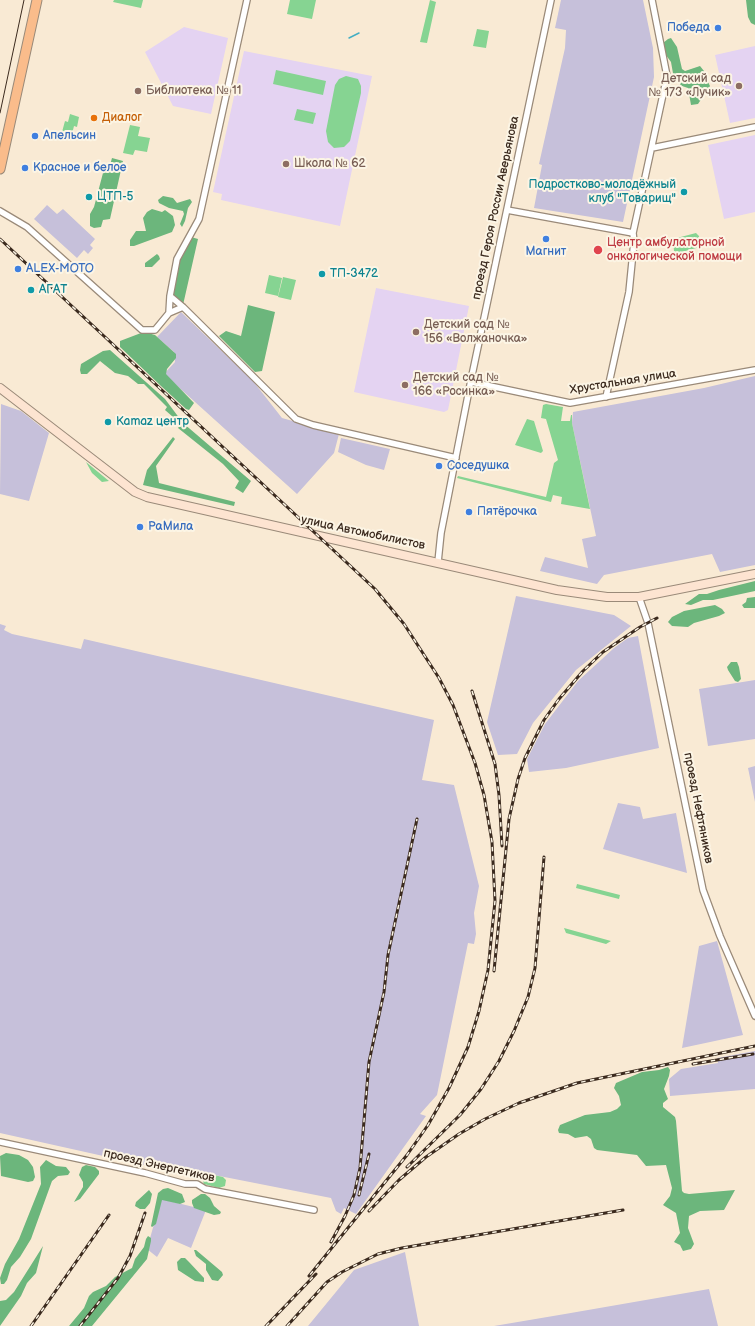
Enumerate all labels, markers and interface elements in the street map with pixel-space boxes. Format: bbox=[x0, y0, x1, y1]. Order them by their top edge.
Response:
place label: Победа bbox=[667, 21, 710, 35]
marker: Победа bbox=[713, 23, 723, 33]
place label: Детский сад № 173 «Лучик» bbox=[648, 72, 731, 100]
marker: Детский сад № 173 «Лучик» bbox=[734, 81, 744, 91]
place label: Библиотека № 11 bbox=[146, 84, 241, 98]
marker: Библиотека № 11 bbox=[133, 86, 143, 96]
place label: Диалог bbox=[102, 111, 142, 125]
marker: Диалог bbox=[89, 113, 99, 123]
street label: проезд Героя России Аверьянова bbox=[469, 115, 523, 301]
place label: Апельсин bbox=[43, 129, 96, 143]
marker: Апельсин bbox=[30, 131, 40, 141]
place label: Школа № 62 bbox=[294, 157, 366, 171]
marker: Школа № 62 bbox=[281, 159, 291, 169]
place label: Красное и белое bbox=[33, 161, 126, 175]
marker: Красное и белое bbox=[20, 163, 30, 173]
place label: Подростково-молодёжный клуб "Товарищ" bbox=[529, 178, 676, 206]
marker: Подростково-молодёжный клуб "Товарищ" bbox=[679, 187, 689, 197]
place label: ЦТП-5 bbox=[97, 190, 133, 204]
marker: ЦТП-5 bbox=[84, 192, 94, 202]
marker: Магнит bbox=[541, 234, 551, 244]
place label: Центр амбулаторной онкологической помощи bbox=[607, 236, 742, 264]
marker: Центр амбулаторной онкологической помощи bbox=[592, 244, 604, 256]
place label: Магнит bbox=[526, 245, 566, 259]
place label: ALEX-MOTO bbox=[26, 262, 94, 276]
marker: ALEX-MOTO bbox=[13, 264, 23, 274]
place label: ТП-3472 bbox=[330, 267, 378, 281]
marker: ТП-3472 bbox=[317, 269, 327, 279]
place label: АГАТ bbox=[39, 283, 67, 297]
marker: АГАТ bbox=[26, 285, 36, 295]
place label: Детский сад № 156 «Волжаночка» bbox=[424, 318, 527, 346]
marker: Детский сад № 156 «Волжаночка» bbox=[411, 327, 421, 337]
street label: Хрустальная улица bbox=[569, 366, 677, 398]
place label: Детский сад № 166 «Росинка» bbox=[413, 371, 499, 399]
marker: Детский сад № 166 «Росинка» bbox=[400, 380, 410, 390]
place label: Kamaz центр bbox=[116, 415, 189, 429]
marker: Kamaz центр bbox=[103, 417, 113, 427]
place label: Соседушка bbox=[447, 459, 509, 473]
marker: Соседушка bbox=[434, 461, 444, 471]
place label: Пятёрочка bbox=[477, 505, 537, 519]
marker: Пятёрочка bbox=[464, 507, 474, 517]
street label: улица Автомобилистов bbox=[300, 513, 426, 553]
place label: РаМила bbox=[148, 520, 193, 534]
marker: РаМила bbox=[135, 522, 145, 532]
street label: проезд Нефтяников bbox=[680, 751, 716, 865]
street label: проезд Энергетиков bbox=[102, 1146, 216, 1186]

